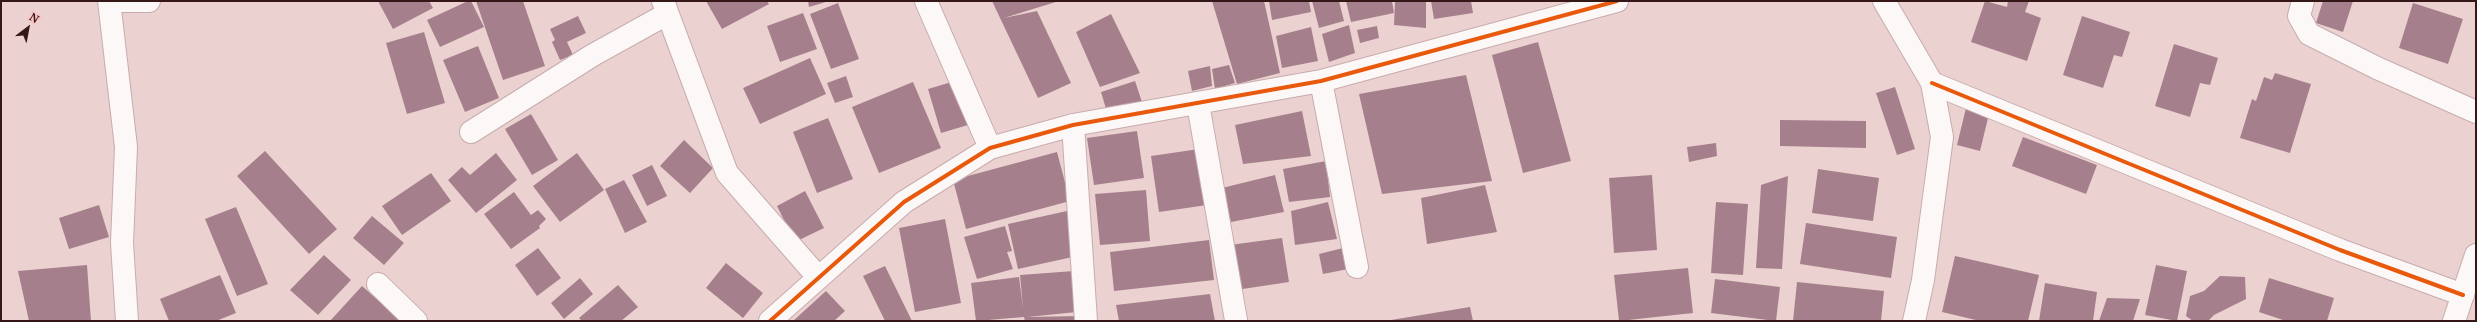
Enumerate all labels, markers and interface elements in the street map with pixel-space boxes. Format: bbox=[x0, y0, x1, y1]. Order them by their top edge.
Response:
north arrow bbox=[8, 8, 48, 48]
text: N bbox=[27, 9, 42, 26]

